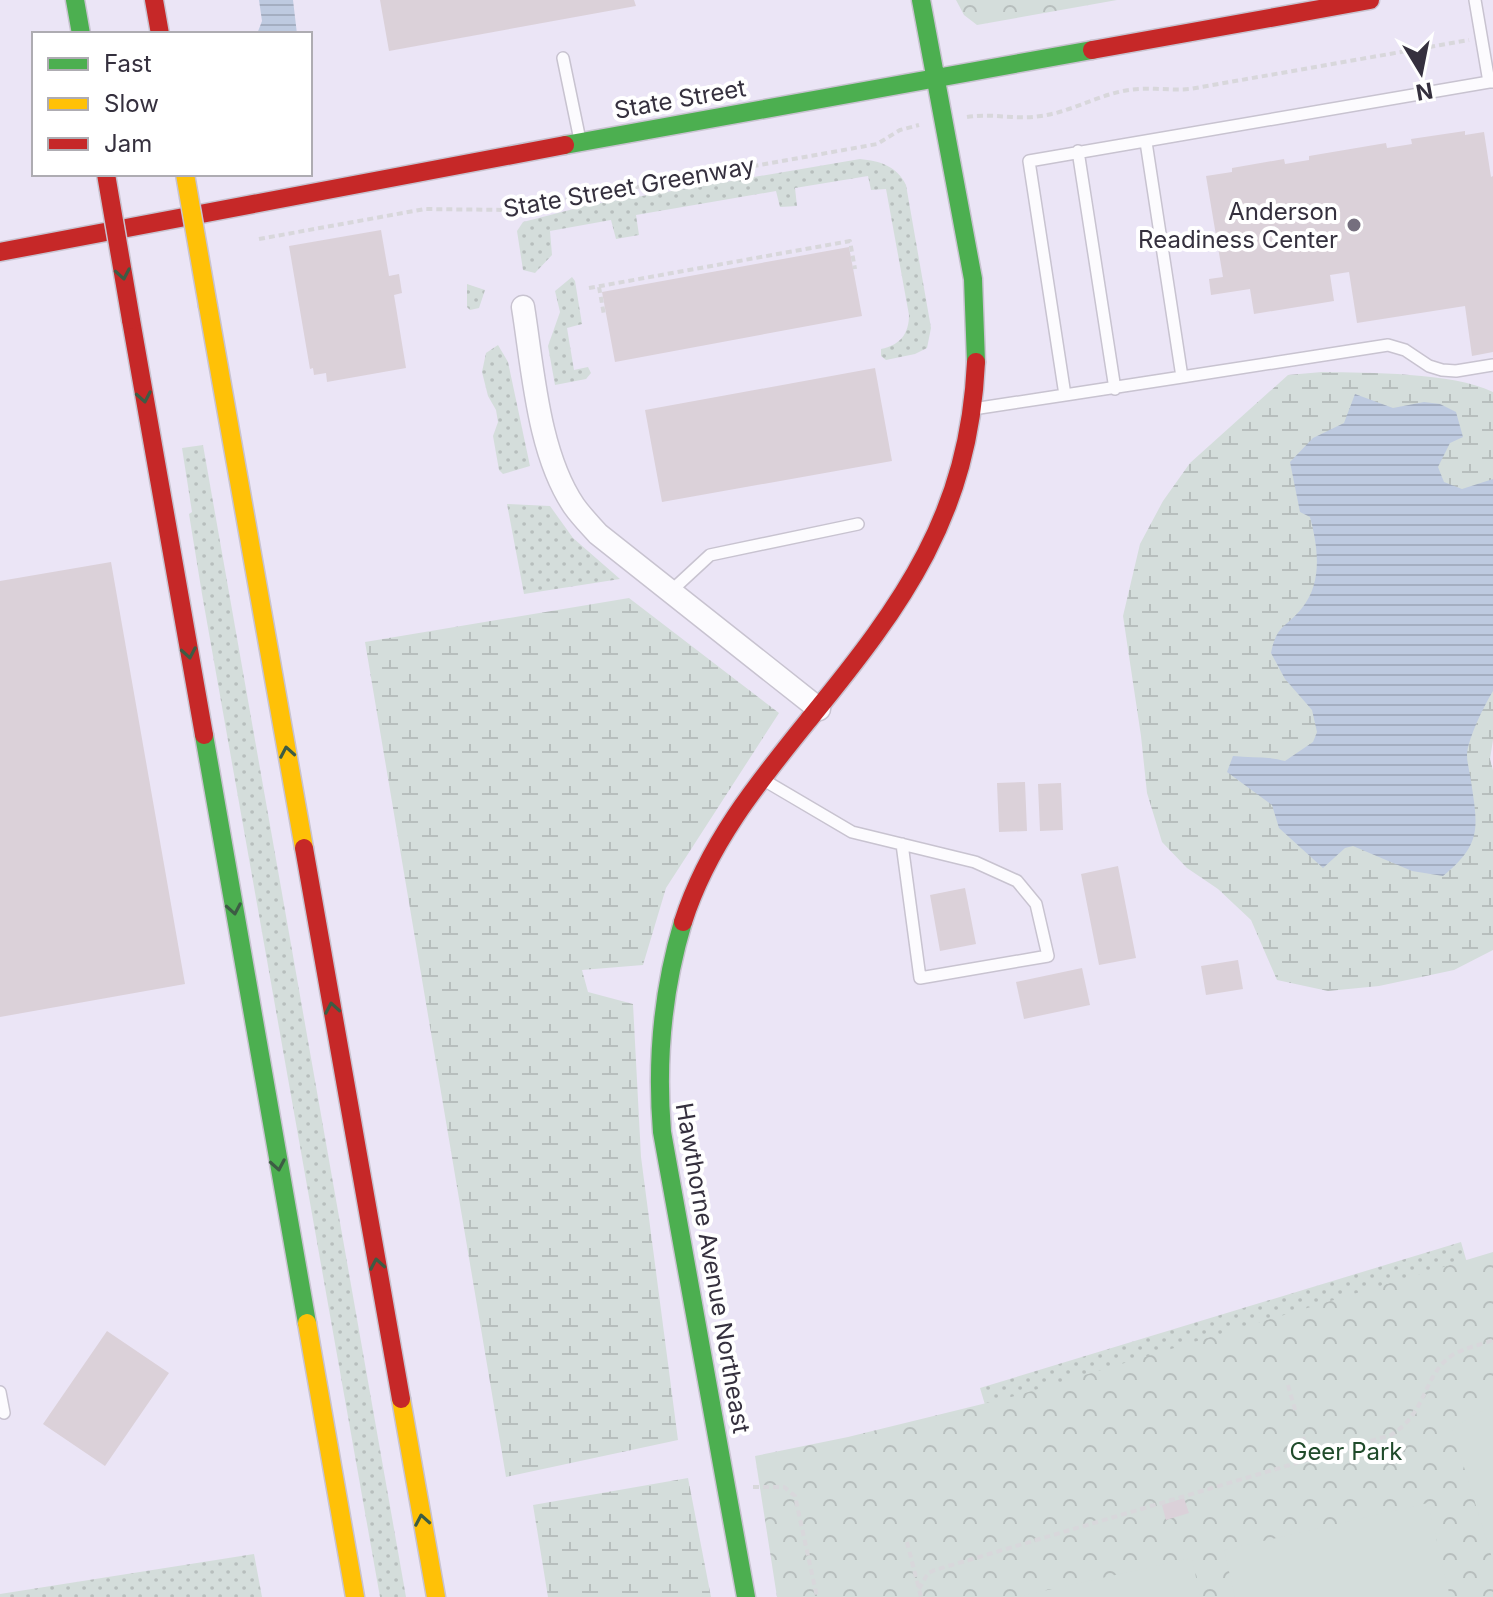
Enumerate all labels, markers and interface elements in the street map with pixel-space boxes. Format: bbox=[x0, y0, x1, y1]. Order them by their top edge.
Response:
legend bbox=[32, 32, 312, 176]
north arrow bbox=[1381, 32, 1461, 112]
text: Fast bbox=[104, 49, 152, 78]
street label: State Street bbox=[612, 73, 748, 125]
text: N bbox=[1414, 77, 1435, 106]
text: Slow bbox=[104, 89, 159, 118]
text: Jam bbox=[104, 129, 152, 158]
street label: State Street Greenway bbox=[501, 151, 757, 223]
place label: Anderson Readiness Center bbox=[1138, 197, 1338, 254]
marker: Anderson Readiness Center bbox=[1345, 216, 1363, 234]
one-way arrow bbox=[113, 268, 130, 281]
one-way arrow bbox=[135, 390, 152, 403]
one-way arrow bbox=[179, 646, 196, 659]
one-way arrow bbox=[279, 745, 296, 759]
one-way arrow bbox=[224, 902, 241, 916]
one-way arrow bbox=[324, 1001, 341, 1015]
street label: Hawthorne Avenue Northeast bbox=[670, 1101, 756, 1436]
one-way arrow bbox=[269, 1158, 286, 1172]
one-way arrow bbox=[369, 1257, 386, 1271]
park label: Geer Park bbox=[1289, 1437, 1403, 1466]
one-way arrow bbox=[415, 1513, 432, 1527]

